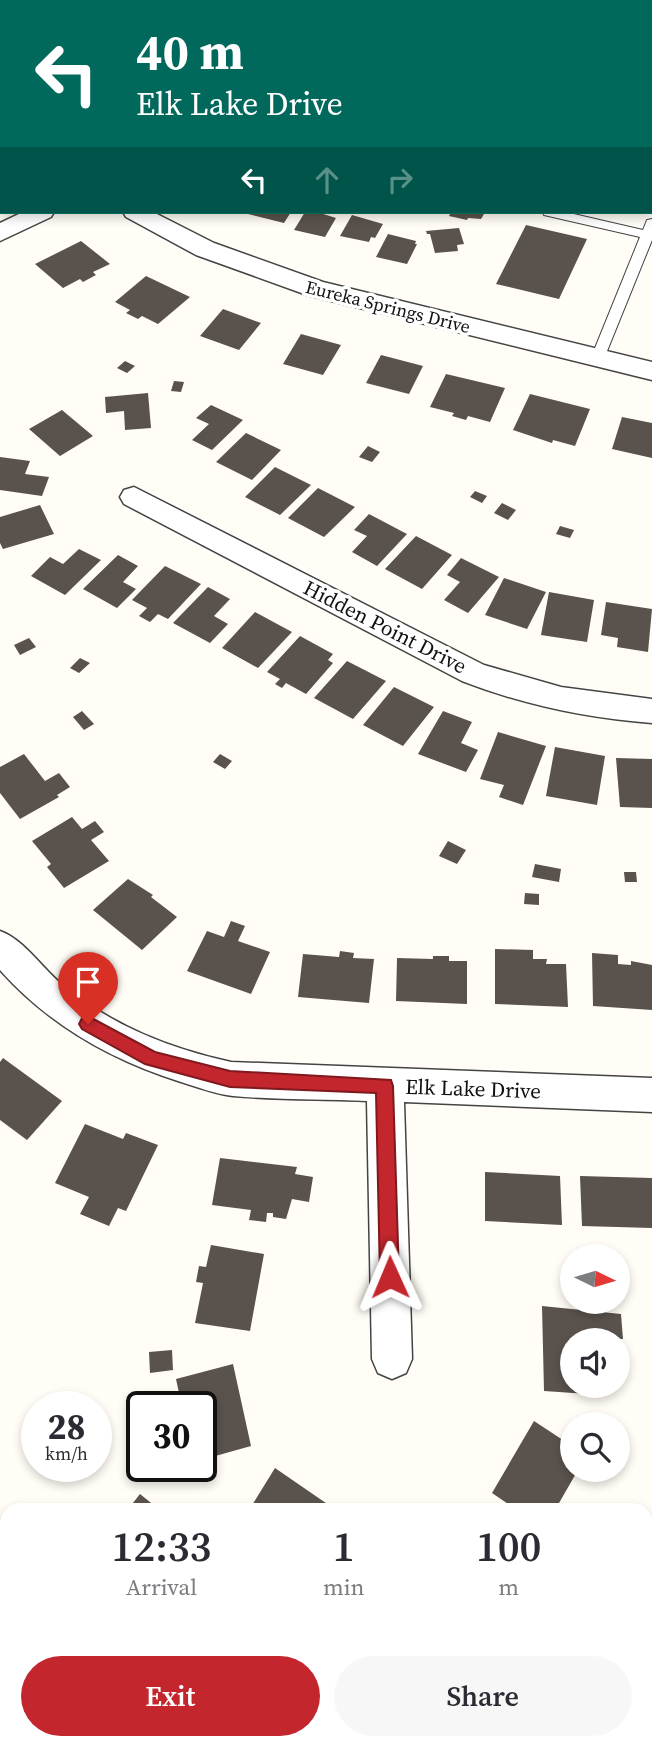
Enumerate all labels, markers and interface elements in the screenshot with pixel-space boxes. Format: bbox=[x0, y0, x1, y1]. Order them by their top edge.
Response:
text: 40 m bbox=[136, 18, 244, 85]
icon: left bbox=[21, 28, 112, 119]
text: Elk Lake Drive bbox=[136, 82, 343, 126]
icon: left bbox=[235, 161, 273, 199]
icon: ahead bbox=[308, 161, 346, 199]
icon: right bbox=[381, 161, 419, 199]
street label: Eureka Springs Drive bbox=[303, 274, 473, 339]
street label: Hidden Point Drive bbox=[299, 573, 472, 680]
pin bbox=[58, 952, 118, 1024]
icon: arrive bbox=[69, 963, 107, 1001]
street label: Elk Lake Drive bbox=[405, 1072, 541, 1105]
position arrow bbox=[353, 1240, 427, 1314]
north arrow bbox=[560, 1244, 630, 1314]
map controls bbox=[560, 1244, 630, 1482]
button: sound bbox=[560, 1328, 630, 1398]
speed limit sign: 30 bbox=[126, 1391, 217, 1482]
text: 28 bbox=[48, 1403, 85, 1451]
button: search bbox=[560, 1412, 630, 1482]
text: km/h bbox=[45, 1441, 88, 1466]
text: 12:33 bbox=[111, 1517, 211, 1575]
text: 1 bbox=[333, 1517, 355, 1575]
text: 100 bbox=[476, 1517, 541, 1575]
text: Arrival bbox=[126, 1571, 197, 1603]
text: min bbox=[323, 1571, 364, 1603]
text: m bbox=[498, 1571, 519, 1603]
button: Exit bbox=[21, 1656, 320, 1736]
button: Share bbox=[334, 1656, 632, 1736]

